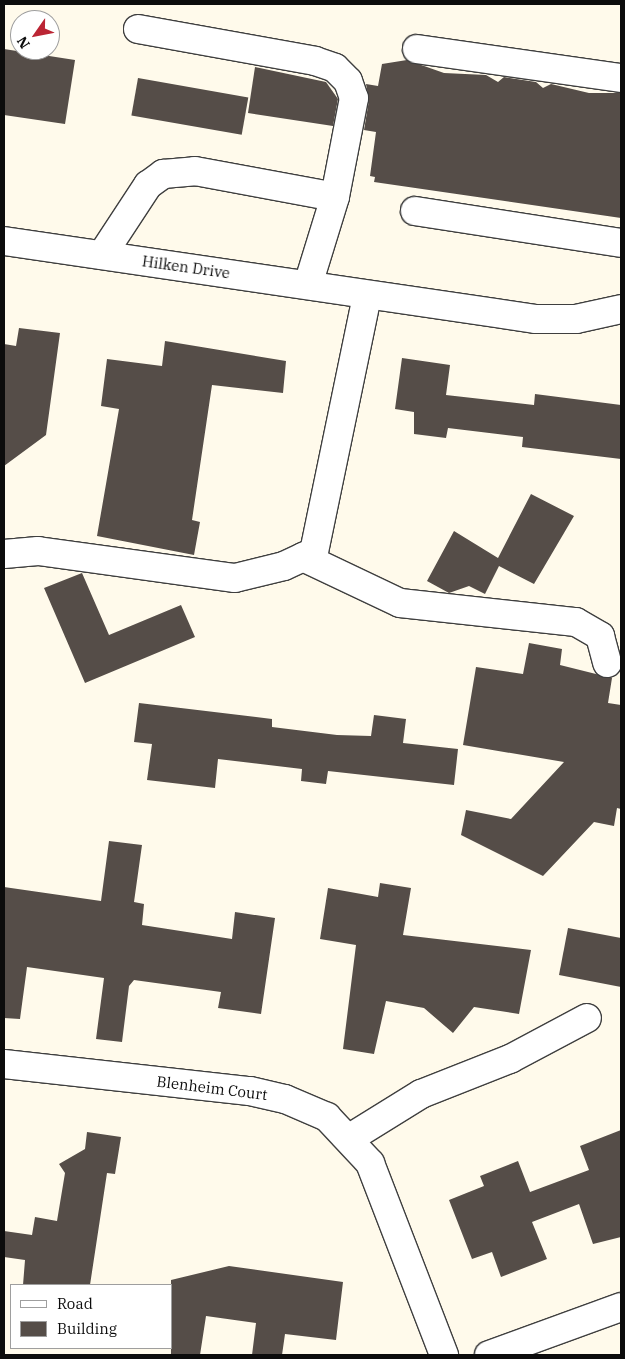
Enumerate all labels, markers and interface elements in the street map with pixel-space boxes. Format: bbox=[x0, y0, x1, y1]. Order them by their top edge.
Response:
north arrow bbox=[10, 10, 60, 60]
text: N bbox=[13, 33, 34, 52]
street label: Hilken Drive bbox=[141, 252, 231, 282]
street label: Blenheim Court bbox=[156, 1072, 268, 1104]
legend bbox=[10, 1284, 172, 1349]
text: Road bbox=[57, 1294, 93, 1313]
text: Building bbox=[57, 1319, 117, 1338]

